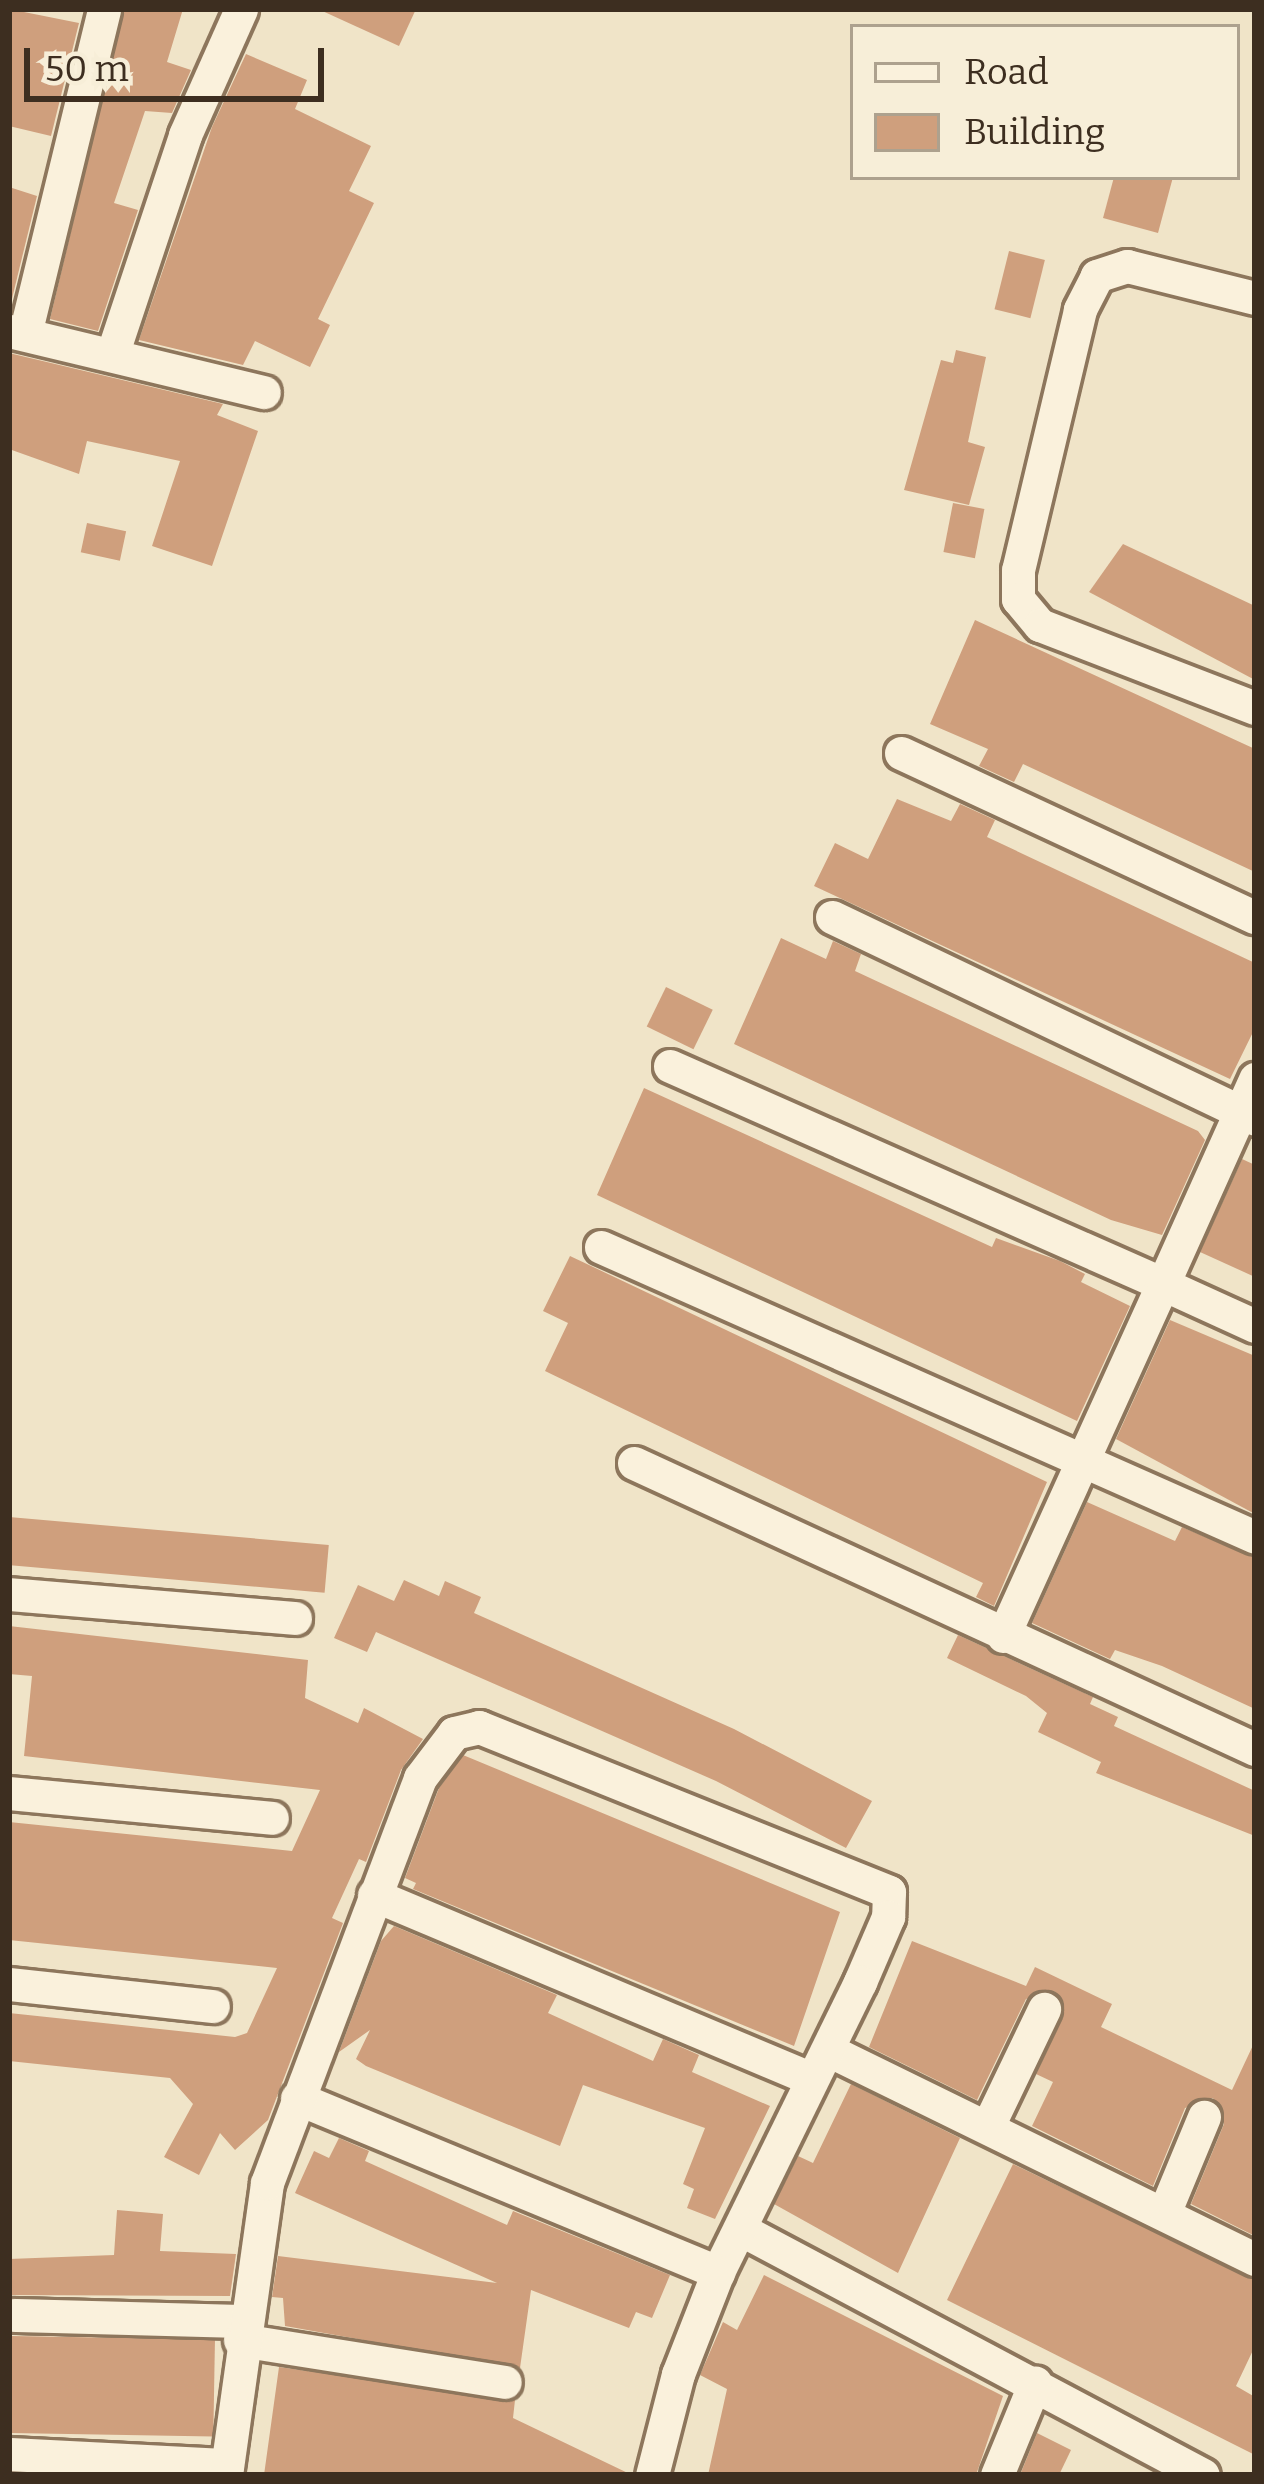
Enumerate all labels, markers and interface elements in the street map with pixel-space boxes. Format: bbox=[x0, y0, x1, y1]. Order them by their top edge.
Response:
scale bar bbox=[30, 24, 330, 98]
legend bbox=[850, 24, 1240, 180]
text: 50 m bbox=[45, 47, 129, 91]
text: Road bbox=[964, 50, 1049, 94]
text: Building bbox=[964, 110, 1105, 154]

